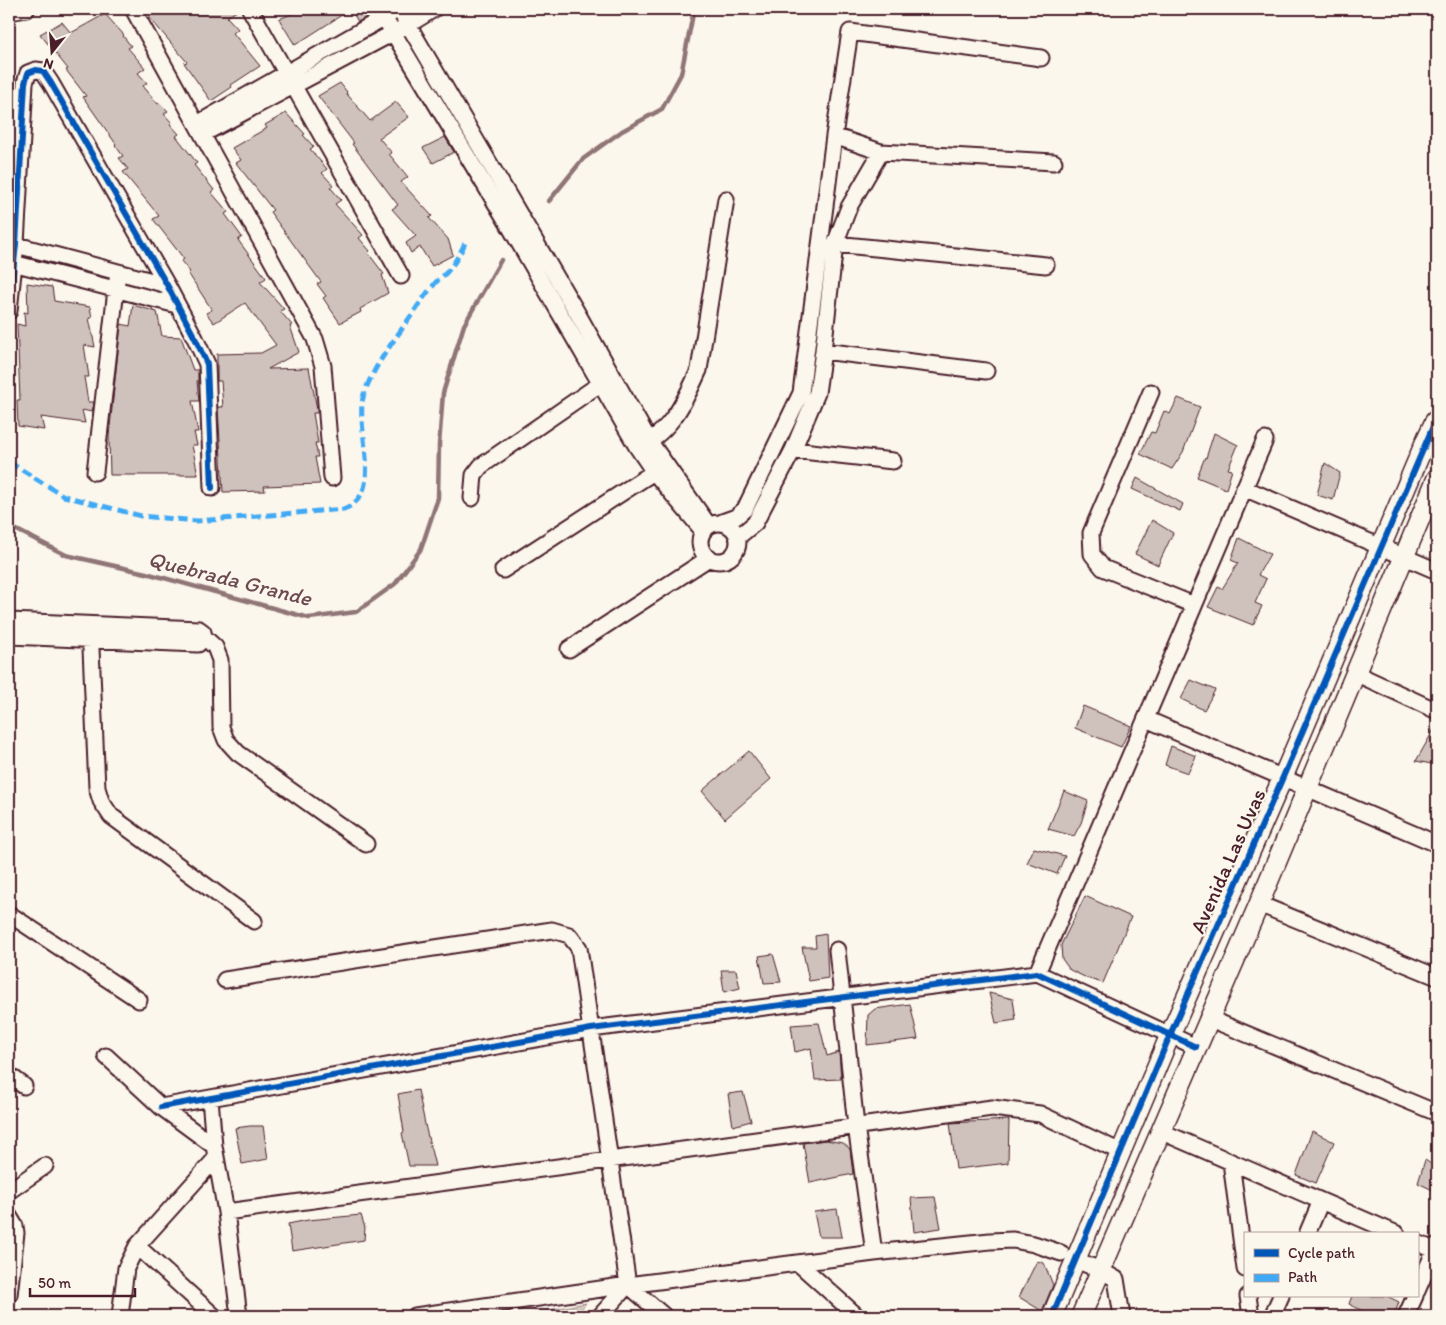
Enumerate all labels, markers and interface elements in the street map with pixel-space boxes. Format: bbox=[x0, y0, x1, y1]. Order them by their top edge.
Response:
north arrow bbox=[28, 28, 78, 78]
text: N bbox=[41, 54, 55, 73]
water label: Quebrada Grande bbox=[146, 545, 316, 612]
street label: Avenida Las Uvas bbox=[1184, 785, 1271, 937]
legend bbox=[1244, 1232, 1418, 1298]
text: Cycle path bbox=[1288, 1244, 1355, 1262]
scale bar bbox=[30, 1265, 135, 1297]
text: Path bbox=[1288, 1268, 1317, 1286]
text: 50 m bbox=[38, 1274, 71, 1292]

